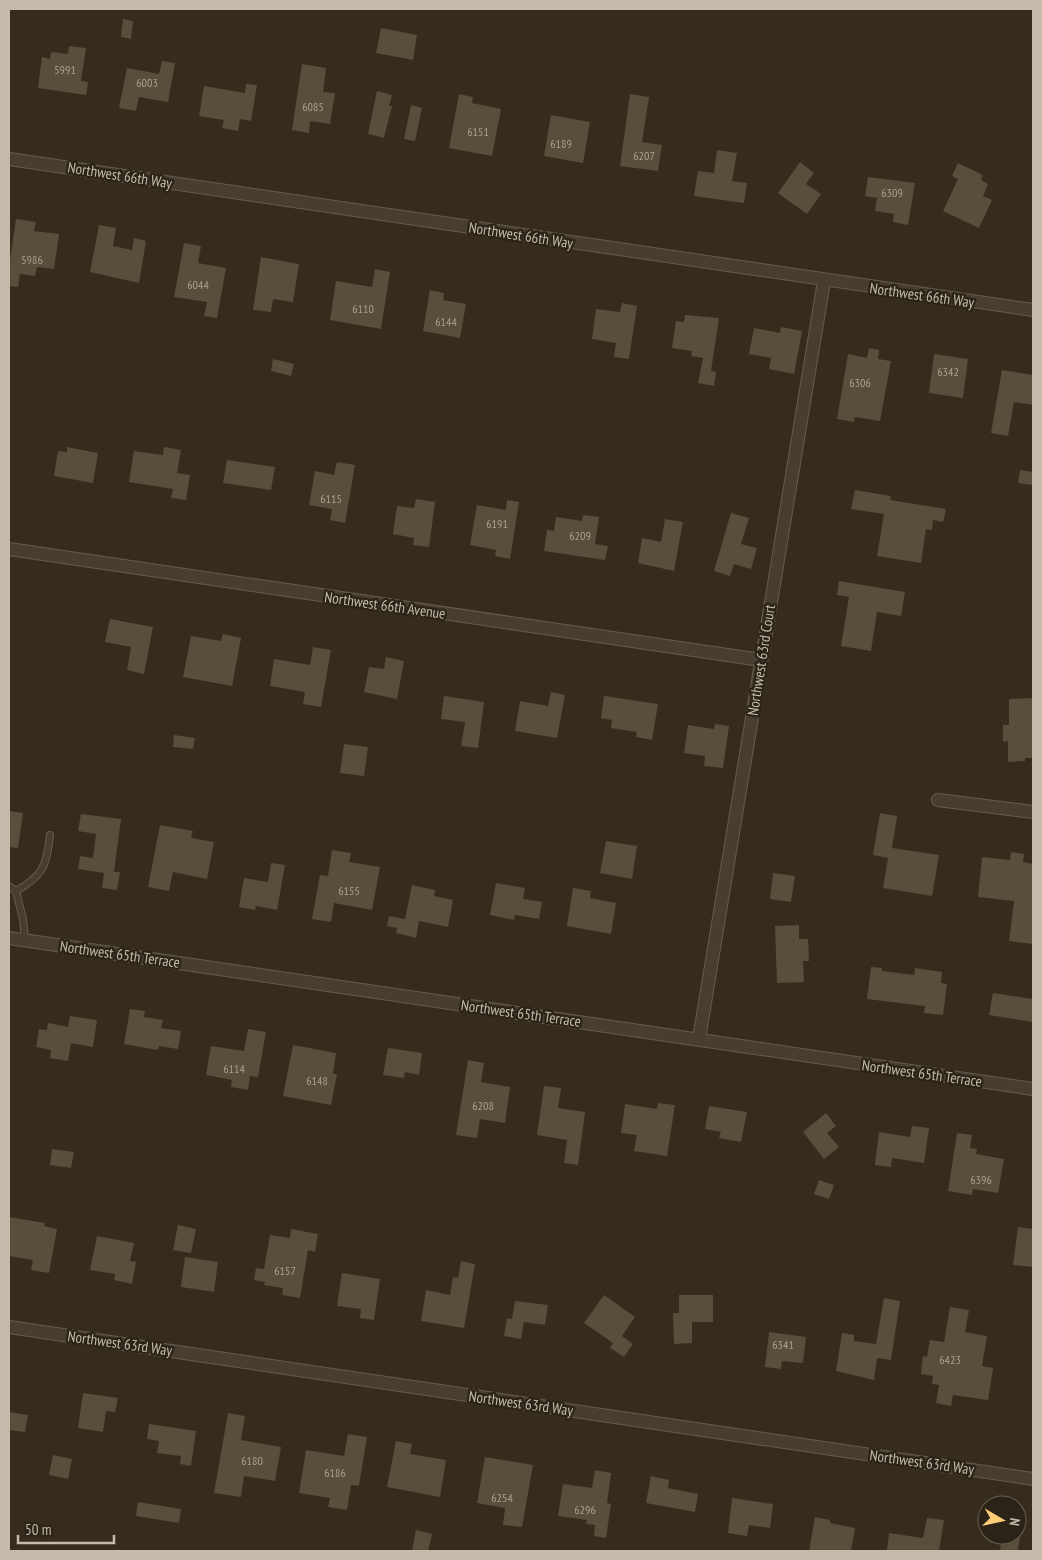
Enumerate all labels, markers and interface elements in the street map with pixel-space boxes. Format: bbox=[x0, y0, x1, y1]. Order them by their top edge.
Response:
house number: 5991 bbox=[54, 62, 76, 77]
house number: 6003 bbox=[136, 75, 158, 90]
house number: 6085 bbox=[302, 99, 324, 114]
house number: 6151 bbox=[467, 124, 489, 139]
house number: 6189 bbox=[550, 136, 572, 151]
house number: 6207 bbox=[633, 148, 655, 163]
street label: Northwest 66th Way bbox=[66, 157, 174, 193]
house number: 6309 bbox=[881, 185, 903, 200]
street label: Northwest 66th Way bbox=[467, 217, 575, 253]
house number: 5986 bbox=[21, 252, 43, 267]
house number: 6044 bbox=[187, 277, 209, 292]
street label: Northwest 66th Way bbox=[868, 278, 976, 312]
house number: 6110 bbox=[352, 301, 374, 316]
house number: 6144 bbox=[435, 314, 457, 329]
house number: 6342 bbox=[937, 364, 959, 379]
house number: 6306 bbox=[849, 375, 871, 390]
house number: 6115 bbox=[320, 491, 342, 506]
house number: 6191 bbox=[486, 516, 508, 531]
house number: 6209 bbox=[569, 528, 591, 543]
street label: Northwest 66th Avenue bbox=[323, 587, 447, 623]
street label: Northwest 63rd Court bbox=[743, 603, 779, 717]
house number: 6155 bbox=[338, 883, 360, 898]
street label: Northwest 65th Terrace bbox=[59, 936, 181, 972]
street label: Northwest 65th Terrace bbox=[460, 995, 582, 1031]
street label: Northwest 65th Terrace bbox=[861, 1055, 983, 1091]
house number: 6114 bbox=[223, 1061, 245, 1076]
house number: 6148 bbox=[306, 1073, 328, 1088]
house number: 6208 bbox=[472, 1098, 494, 1113]
house number: 6396 bbox=[970, 1172, 992, 1187]
house number: 6157 bbox=[274, 1263, 296, 1278]
street label: Northwest 63rd Way bbox=[67, 1326, 174, 1360]
house number: 6341 bbox=[772, 1337, 794, 1352]
house number: 6423 bbox=[939, 1352, 961, 1367]
street label: Northwest 63rd Way bbox=[468, 1386, 575, 1420]
street label: Northwest 63rd Way bbox=[869, 1445, 976, 1479]
house number: 6180 bbox=[241, 1453, 263, 1468]
house number: 6186 bbox=[324, 1465, 346, 1480]
house number: 6254 bbox=[491, 1490, 513, 1505]
north arrow bbox=[977, 1495, 1027, 1545]
house number: 6296 bbox=[574, 1502, 596, 1517]
scale bar bbox=[18, 1512, 114, 1544]
text: N bbox=[1005, 1517, 1024, 1527]
text: 50 m bbox=[25, 1520, 51, 1539]

